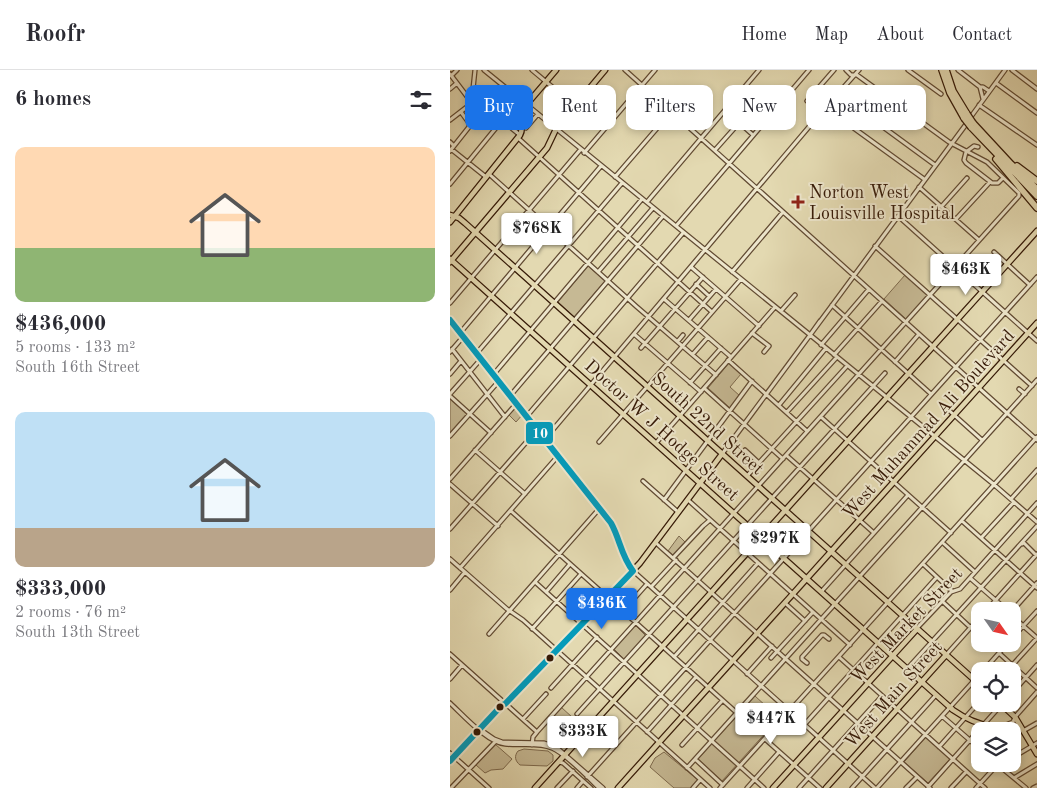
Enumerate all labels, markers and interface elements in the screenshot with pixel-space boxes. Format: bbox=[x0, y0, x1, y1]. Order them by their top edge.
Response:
text: Roofr bbox=[25, 23, 86, 47]
text: Home bbox=[741, 26, 787, 44]
text: Map bbox=[815, 26, 848, 44]
text: About bbox=[876, 26, 924, 44]
text: Contact bbox=[952, 26, 1012, 44]
chip: Buy bbox=[465, 85, 533, 130]
chip: Rent bbox=[543, 85, 616, 130]
chip: Filters bbox=[626, 85, 713, 130]
chip: New bbox=[723, 85, 796, 130]
chip: Apartment bbox=[806, 85, 926, 130]
icon: filters bbox=[407, 86, 435, 114]
text: 6 homes bbox=[15, 89, 91, 110]
icon: home bbox=[180, 180, 270, 270]
place label: Norton West Louisville Hospital bbox=[809, 184, 955, 223]
marker: Norton West Louisville Hospital bbox=[791, 195, 805, 209]
pin: $768K bbox=[502, 212, 572, 255]
text: $768K bbox=[512, 221, 562, 237]
pin: $463K bbox=[931, 254, 1001, 296]
text: $463K bbox=[941, 262, 991, 278]
text: $436,000 bbox=[15, 314, 106, 335]
street label: West Muhammad Ali Boulevard bbox=[839, 327, 1018, 523]
text: 5 rooms · 133 m² bbox=[15, 340, 135, 356]
street label: Doctor W J Hodge Street bbox=[581, 357, 742, 505]
text: South 16th Street bbox=[15, 360, 140, 376]
street label: South 22nd Street bbox=[648, 369, 767, 478]
line badge: 10 bbox=[525, 421, 554, 445]
text: 10 bbox=[532, 427, 548, 441]
icon: home bbox=[180, 445, 270, 535]
pin: $297K bbox=[740, 522, 810, 565]
text: $297K bbox=[750, 531, 800, 547]
street label: West Market Street bbox=[847, 564, 966, 687]
text: $333,000 bbox=[15, 579, 106, 600]
pin: $436K bbox=[567, 588, 637, 630]
text: $436K bbox=[577, 596, 627, 612]
north arrow bbox=[971, 602, 1021, 652]
map controls bbox=[971, 602, 1021, 772]
text: 2 rooms · 76 m² bbox=[15, 605, 126, 621]
text: South 13th Street bbox=[15, 625, 140, 641]
street label: West Main Street bbox=[841, 638, 946, 751]
unlabelled marker bbox=[545, 653, 555, 663]
button: locate bbox=[971, 662, 1021, 712]
unlabelled marker bbox=[495, 702, 505, 712]
pin: $447K bbox=[736, 702, 806, 745]
text: $447K bbox=[746, 711, 796, 727]
pin: $333K bbox=[548, 716, 618, 758]
button: layers bbox=[971, 722, 1021, 772]
text: $333K bbox=[558, 724, 608, 740]
unlabelled marker bbox=[472, 727, 482, 737]

